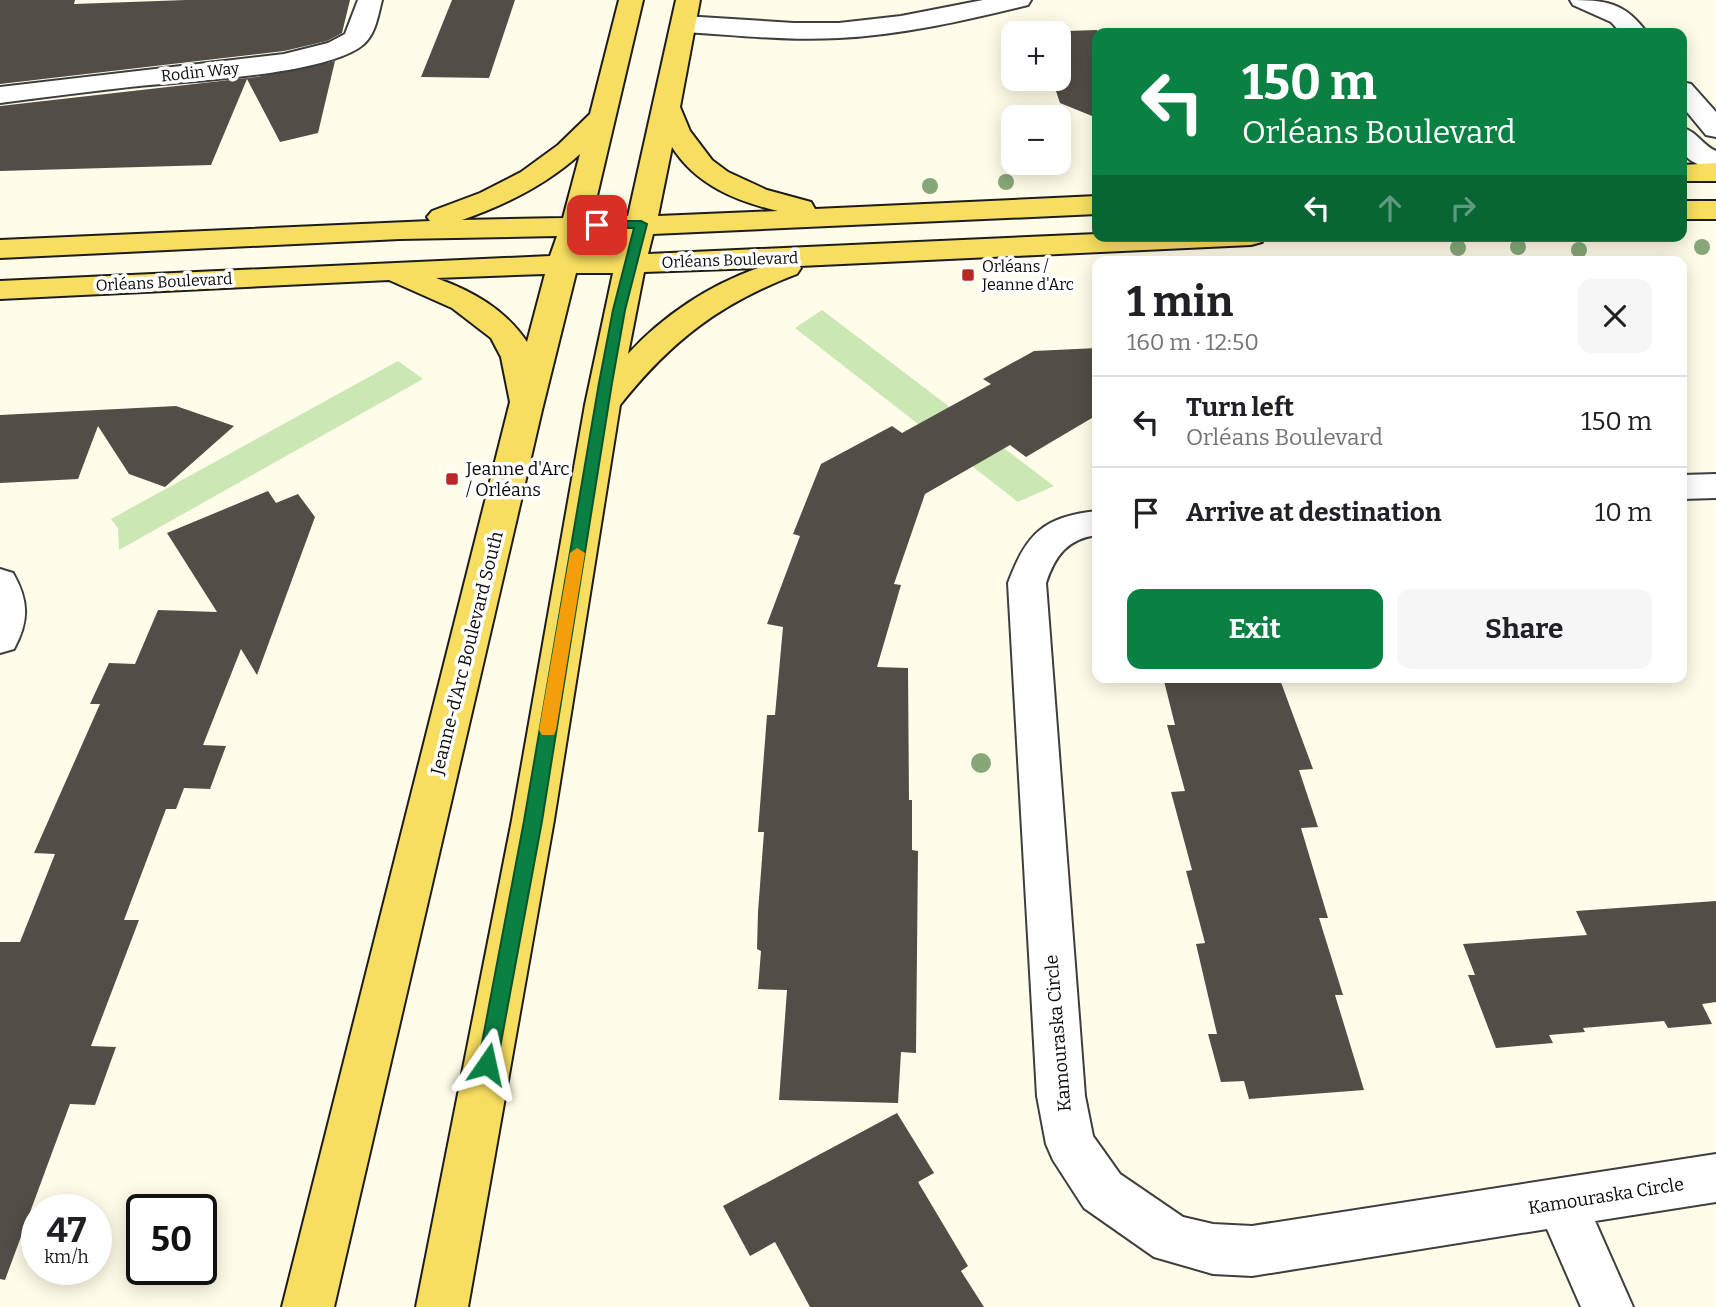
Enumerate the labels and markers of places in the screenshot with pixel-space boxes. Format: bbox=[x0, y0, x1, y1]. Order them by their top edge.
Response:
pin bbox=[567, 195, 627, 255]
place label: Orléans / Jeanne d'Arc bbox=[981, 257, 1074, 294]
marker: Orléans / Jeanne d'Arc bbox=[960, 267, 976, 283]
place label: Jeanne d'Arc / Orléans bbox=[465, 458, 570, 501]
marker: Jeanne d'Arc / Orléans bbox=[444, 471, 460, 487]

